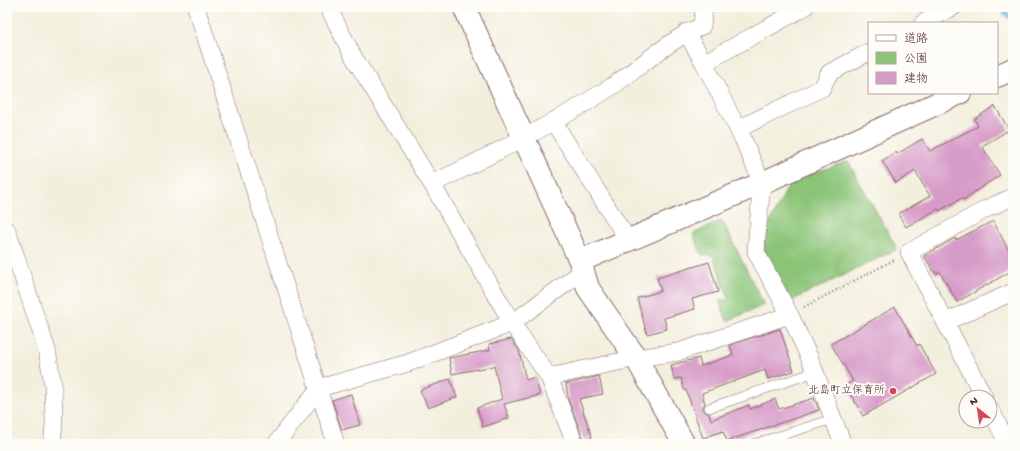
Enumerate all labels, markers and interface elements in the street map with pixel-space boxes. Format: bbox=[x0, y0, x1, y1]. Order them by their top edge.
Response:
legend bbox=[868, 22, 998, 94]
text: 道路 bbox=[904, 32, 928, 47]
text: 公園 bbox=[904, 52, 928, 67]
text: 建物 bbox=[904, 72, 928, 87]
place label: 北島町立保育所 bbox=[808, 384, 885, 397]
marker: 北島町立保育所 bbox=[888, 386, 898, 396]
north arrow bbox=[958, 389, 998, 429]
text: N bbox=[968, 395, 980, 409]

